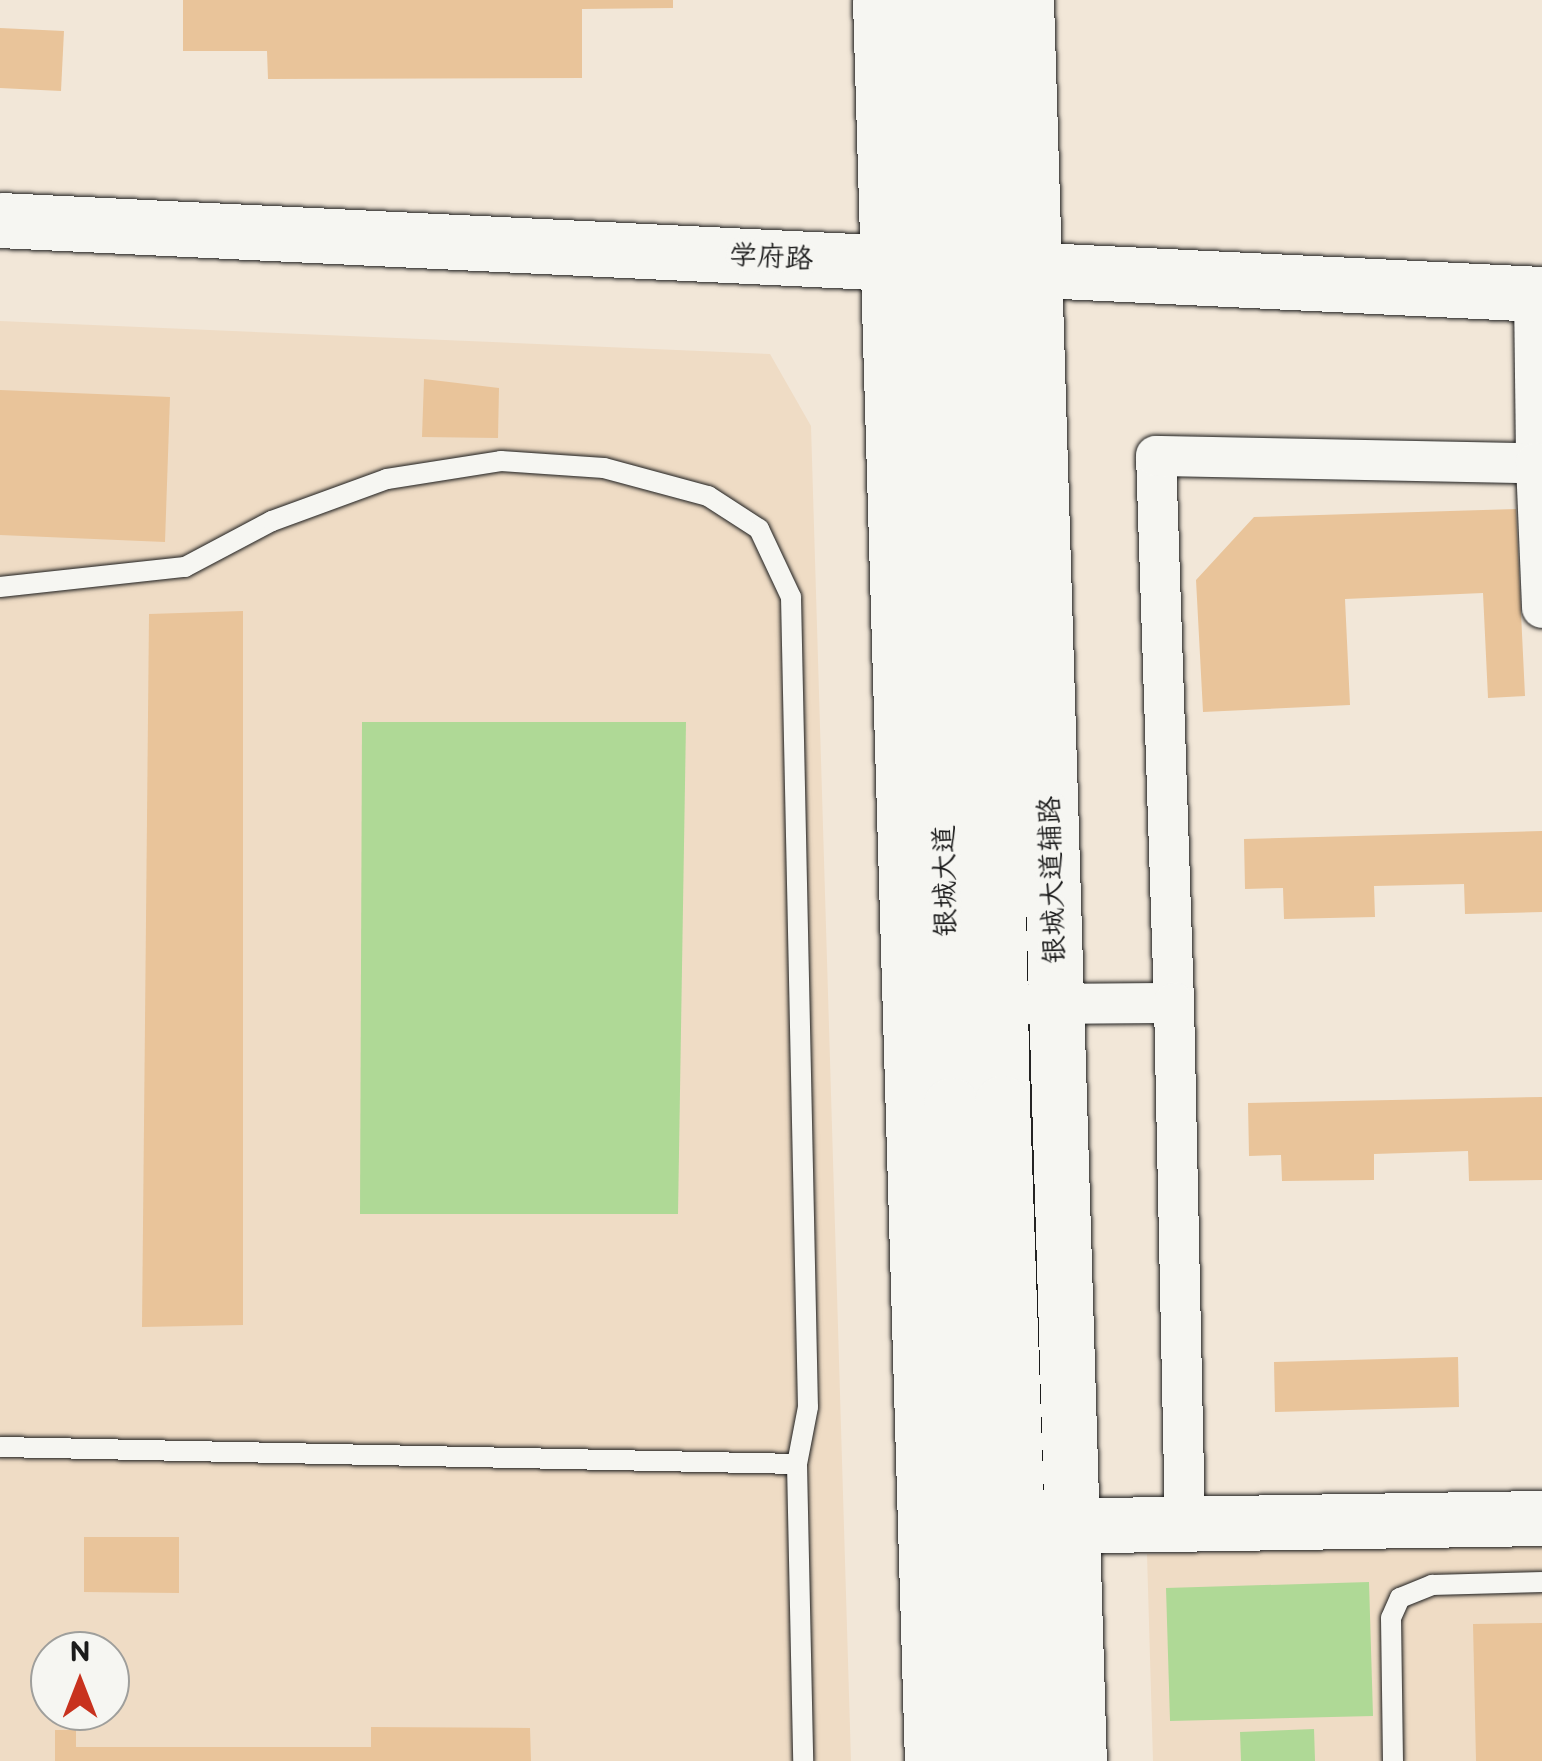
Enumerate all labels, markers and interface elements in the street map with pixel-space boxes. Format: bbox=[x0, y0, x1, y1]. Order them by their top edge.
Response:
street label: 学府路 bbox=[728, 239, 814, 277]
street label: 银城大道辅路 bbox=[1033, 795, 1073, 965]
street label: 银城大道 bbox=[928, 825, 964, 937]
north arrow bbox=[30, 1631, 130, 1731]
text: N bbox=[69, 1636, 91, 1669]

